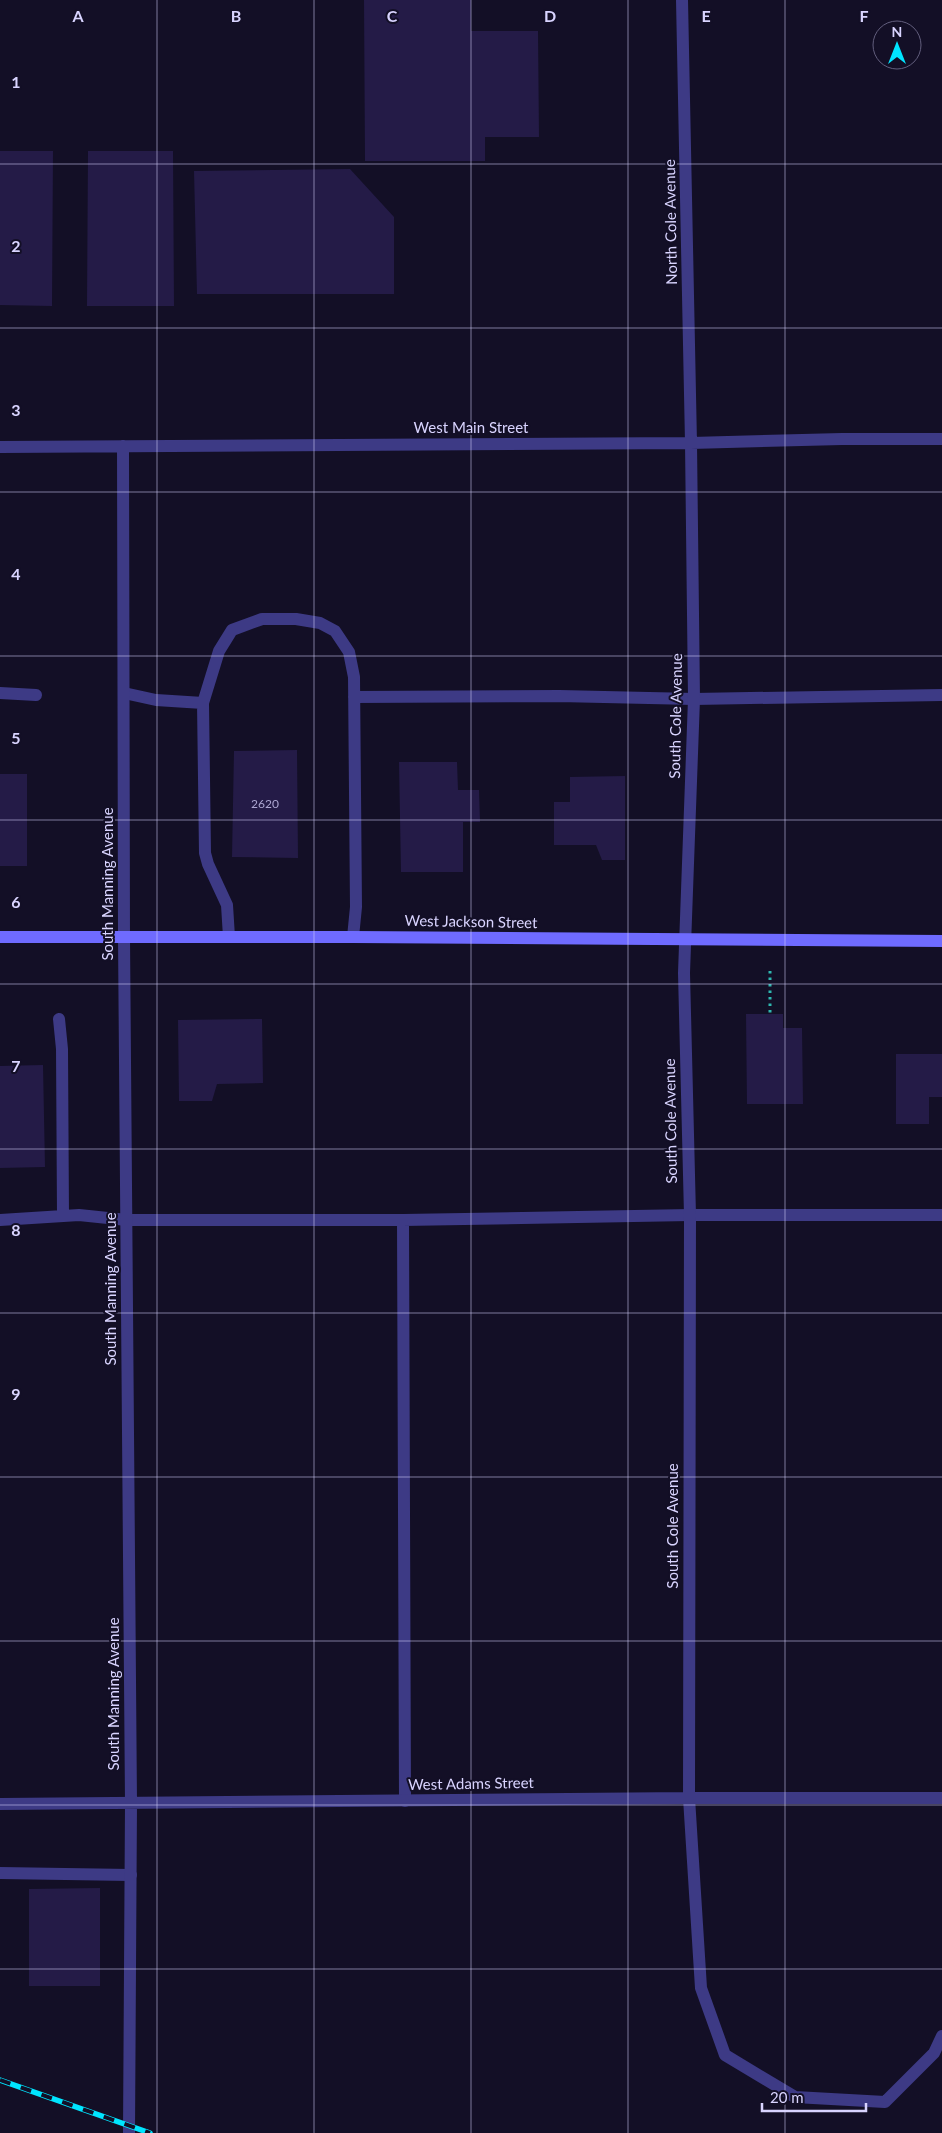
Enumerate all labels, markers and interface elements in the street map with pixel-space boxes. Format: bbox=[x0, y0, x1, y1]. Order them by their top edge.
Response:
text: A bbox=[71, 6, 84, 25]
text: B bbox=[231, 6, 241, 25]
text: C bbox=[387, 6, 398, 25]
text: D bbox=[544, 6, 556, 25]
text: E bbox=[701, 6, 711, 25]
text: F bbox=[859, 6, 869, 25]
north arrow bbox=[872, 20, 922, 70]
text: N bbox=[892, 23, 902, 40]
text: 1 bbox=[11, 72, 21, 91]
street label: North Cole Avenue bbox=[660, 159, 680, 285]
text: 2 bbox=[11, 236, 21, 255]
text: 3 bbox=[11, 400, 21, 419]
street label: West Main Street bbox=[414, 418, 529, 436]
text: 4 bbox=[11, 564, 21, 583]
street label: South Cole Avenue bbox=[665, 653, 685, 779]
text: 5 bbox=[11, 728, 21, 747]
house number: 2620 bbox=[251, 796, 279, 811]
street label: South Manning Avenue bbox=[98, 807, 116, 961]
text: 6 bbox=[11, 892, 21, 911]
street label: West Jackson Street bbox=[404, 911, 538, 931]
text: 7 bbox=[11, 1056, 21, 1075]
street label: South Cole Avenue bbox=[660, 1058, 680, 1184]
street label: South Manning Avenue bbox=[101, 1212, 119, 1366]
text: 8 bbox=[11, 1220, 21, 1239]
text: 9 bbox=[11, 1384, 21, 1403]
street label: South Cole Avenue bbox=[663, 1463, 681, 1589]
street label: South Manning Avenue bbox=[104, 1617, 122, 1771]
street label: West Adams Street bbox=[408, 1773, 535, 1793]
scale bar bbox=[762, 2080, 866, 2112]
text: 20 m bbox=[770, 2088, 804, 2106]

